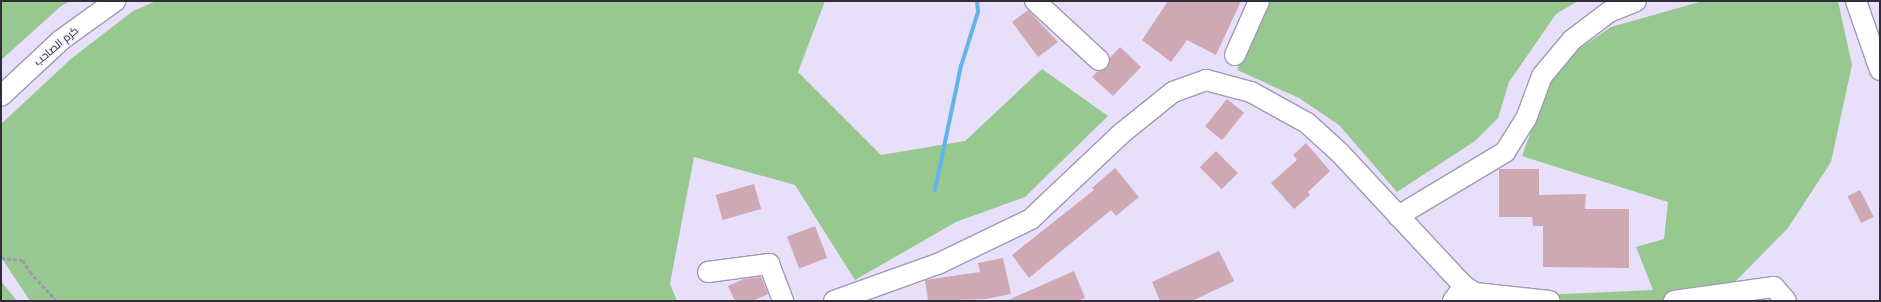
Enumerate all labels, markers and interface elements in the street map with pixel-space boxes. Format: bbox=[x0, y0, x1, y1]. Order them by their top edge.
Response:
street label: كرم الصاحب bbox=[31, 24, 81, 68]

